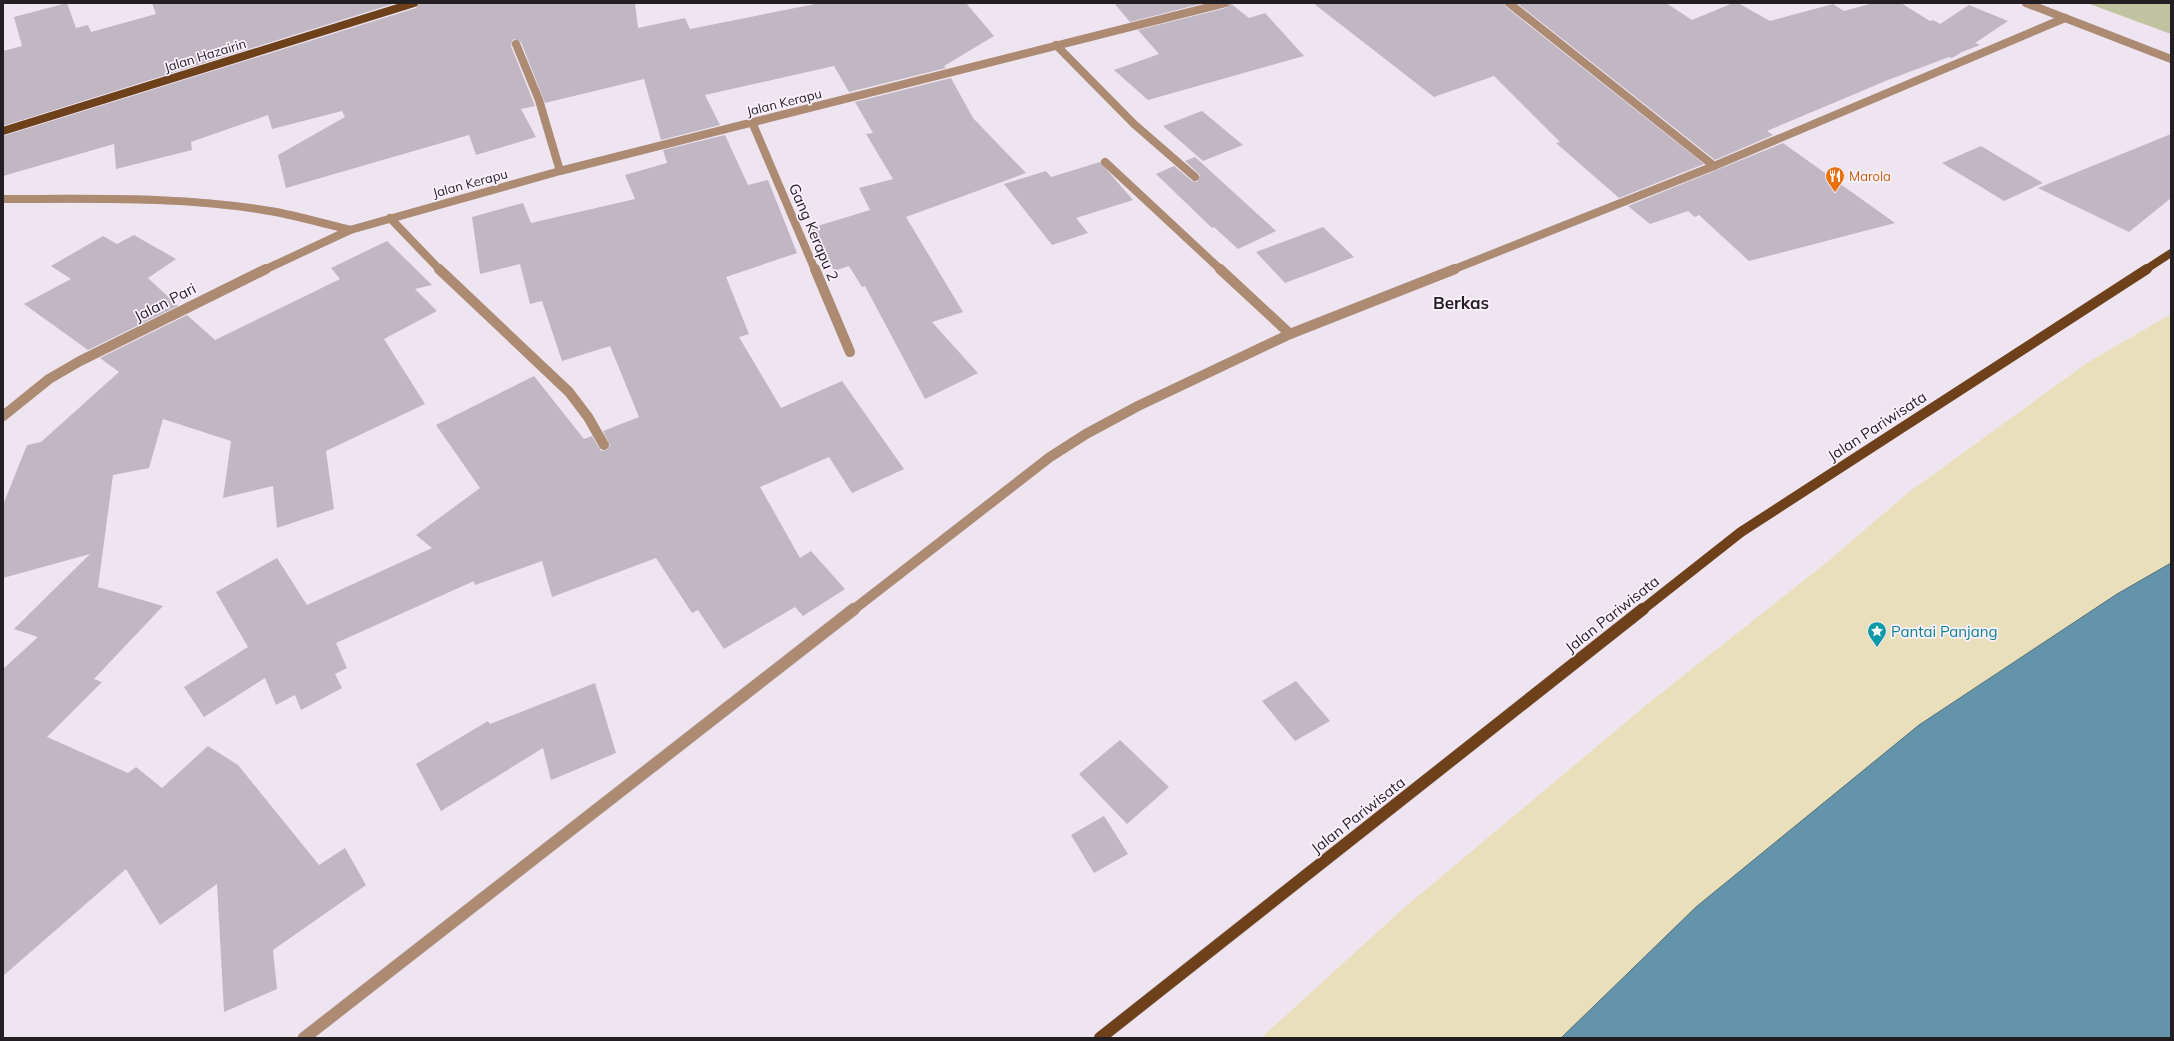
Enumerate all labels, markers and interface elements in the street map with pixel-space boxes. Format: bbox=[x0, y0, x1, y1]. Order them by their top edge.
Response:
street label: Jalan Hazairin bbox=[162, 35, 248, 75]
street label: Jalan Kerapu bbox=[745, 85, 823, 119]
street label: Jalan Kerapu bbox=[431, 165, 509, 201]
restaurant icon: Marola bbox=[1824, 165, 1846, 193]
place label: Marola bbox=[1849, 168, 1891, 184]
street label: Gang Kerapu 2 bbox=[785, 180, 843, 284]
street label: Jalan Pari bbox=[131, 278, 199, 326]
district label: Berkas bbox=[1433, 292, 1489, 313]
street label: Jalan Pariwisata bbox=[1824, 387, 1930, 465]
street label: Jalan Pariwisata bbox=[1561, 571, 1663, 657]
place icon: Pantai Panjang bbox=[1866, 620, 1888, 648]
place label: Pantai Panjang bbox=[1891, 622, 1998, 641]
street label: Jalan Pariwisata bbox=[1307, 772, 1409, 858]

